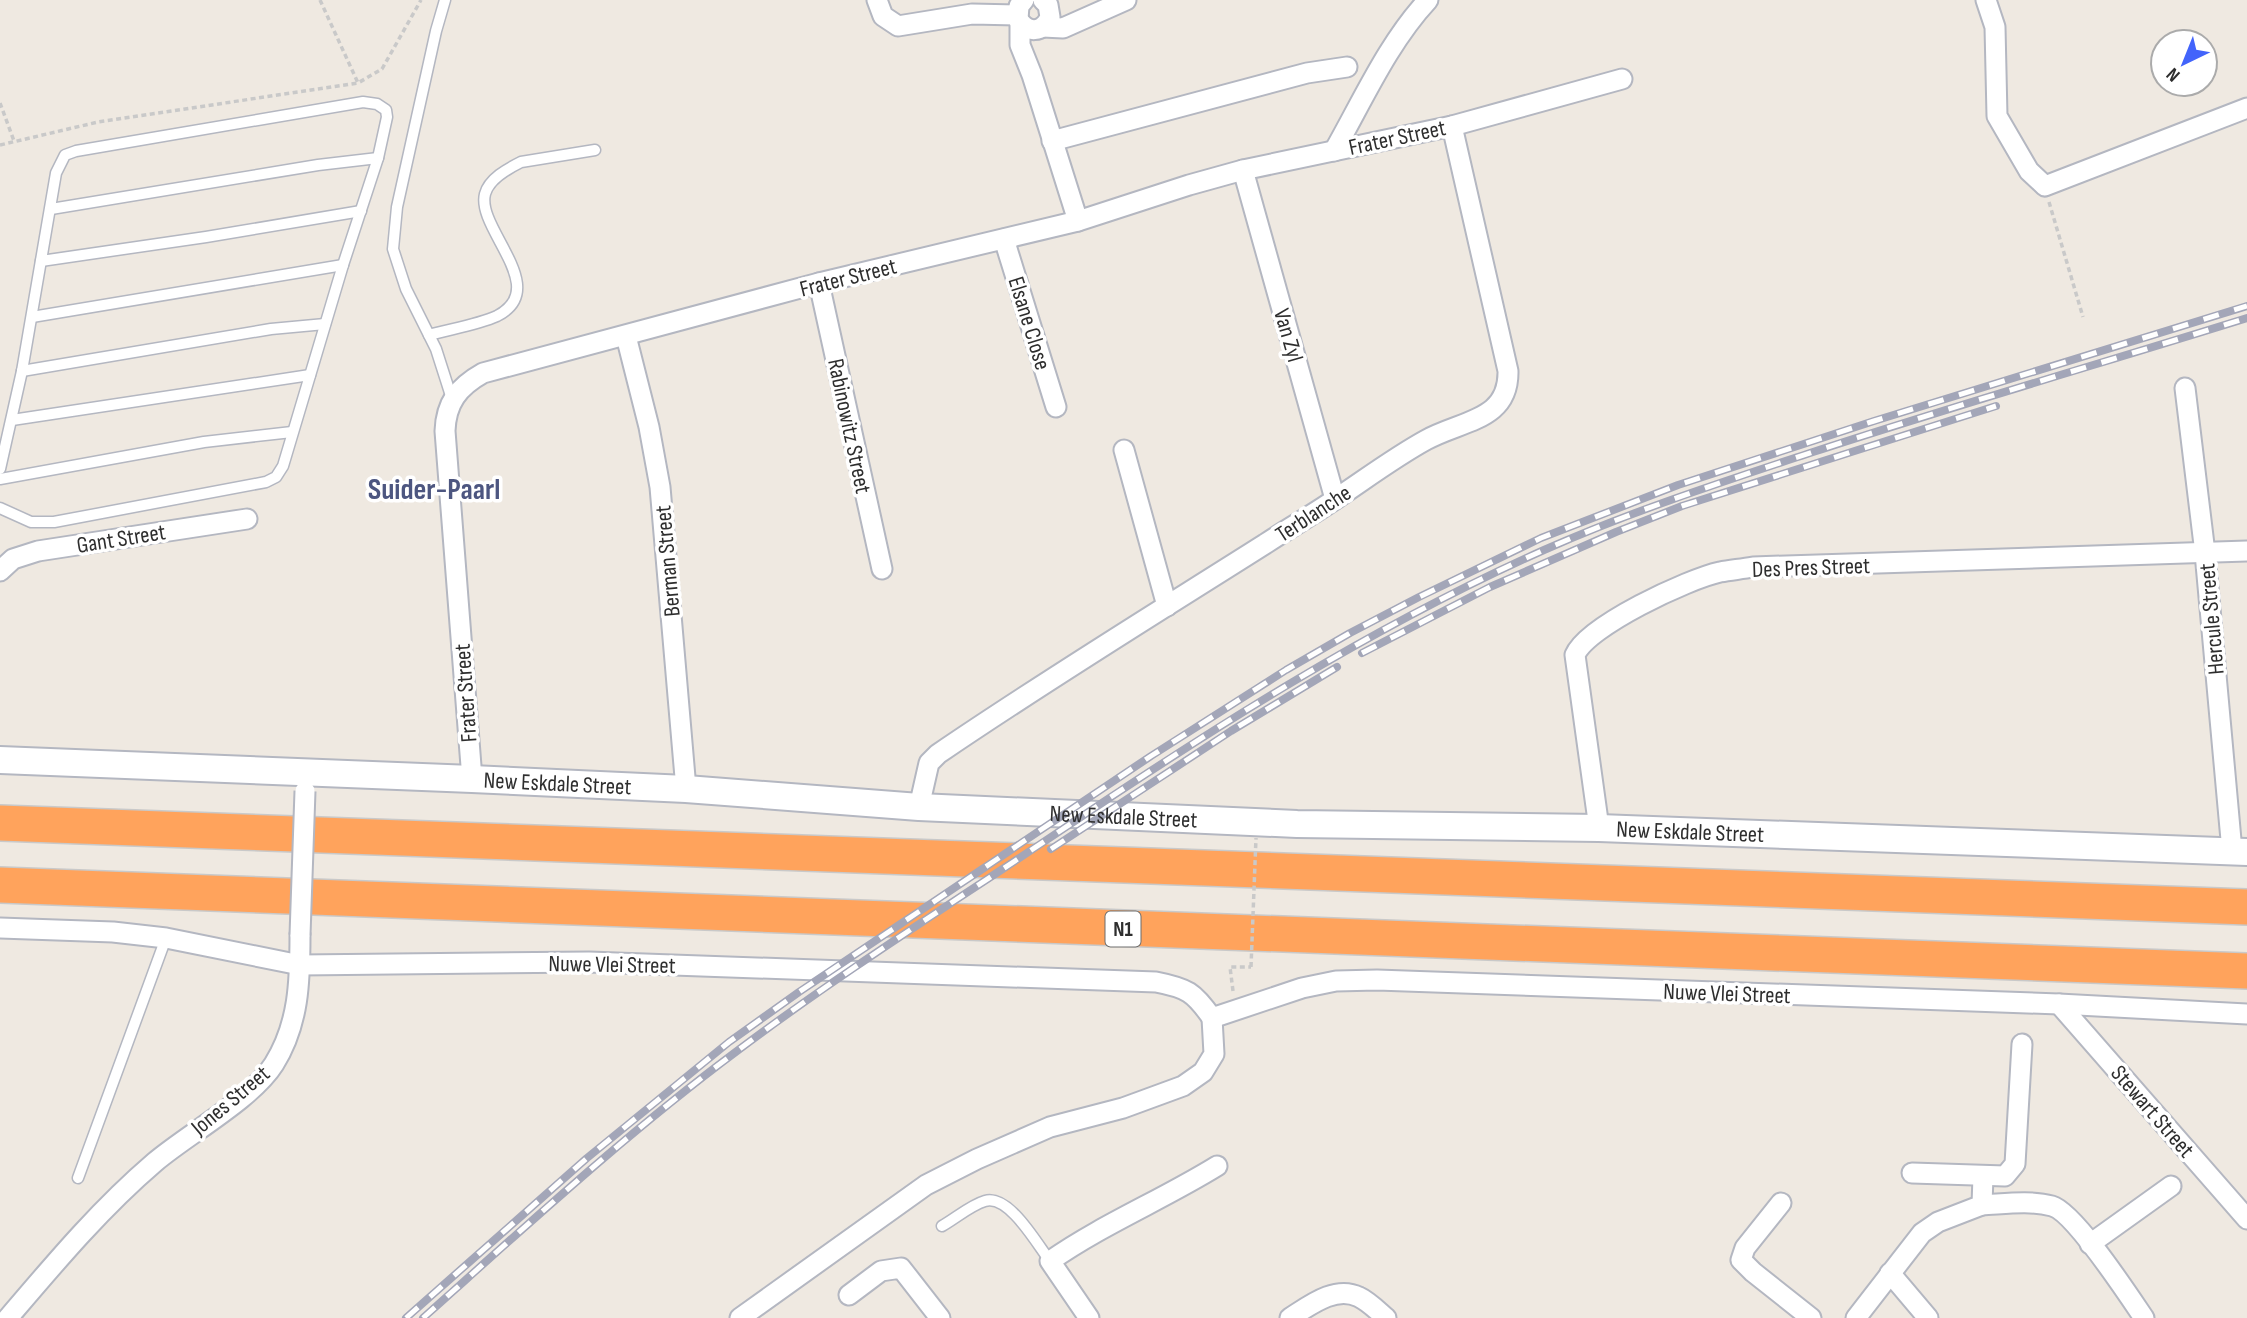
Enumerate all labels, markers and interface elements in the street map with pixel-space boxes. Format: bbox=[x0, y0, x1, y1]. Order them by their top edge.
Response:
north arrow bbox=[2149, 28, 2219, 98]
text: N bbox=[2162, 62, 2185, 86]
street label: Frater Street bbox=[1346, 114, 1448, 162]
street label: Frater Street bbox=[797, 252, 899, 303]
street label: Elsane Close bbox=[1002, 273, 1056, 373]
street label: Van Zyl bbox=[1267, 305, 1309, 365]
street label: Rabinowitz Street bbox=[821, 356, 877, 496]
district label: Suider-Paarl bbox=[368, 472, 500, 508]
street label: Terblanche bbox=[1270, 479, 1357, 549]
street label: Berman Street bbox=[649, 504, 687, 618]
street label: Gant Street bbox=[75, 518, 168, 560]
street label: Des Pres Street bbox=[1752, 552, 1871, 584]
street label: Hercule Street bbox=[2193, 562, 2231, 676]
street label: Frater Street bbox=[449, 643, 483, 743]
street label: New Eskdale Street bbox=[483, 767, 632, 801]
street label: New Eskdale Street bbox=[1049, 800, 1198, 835]
street label: New Eskdale Street bbox=[1616, 816, 1765, 849]
road number: N1 bbox=[1106, 912, 1140, 946]
street label: Nuwe Vlei Street bbox=[548, 950, 676, 980]
street label: Nuwe Vlei Street bbox=[1663, 978, 1791, 1010]
street label: Jones Street bbox=[185, 1060, 276, 1142]
street label: Stewart Street bbox=[2104, 1060, 2200, 1164]

